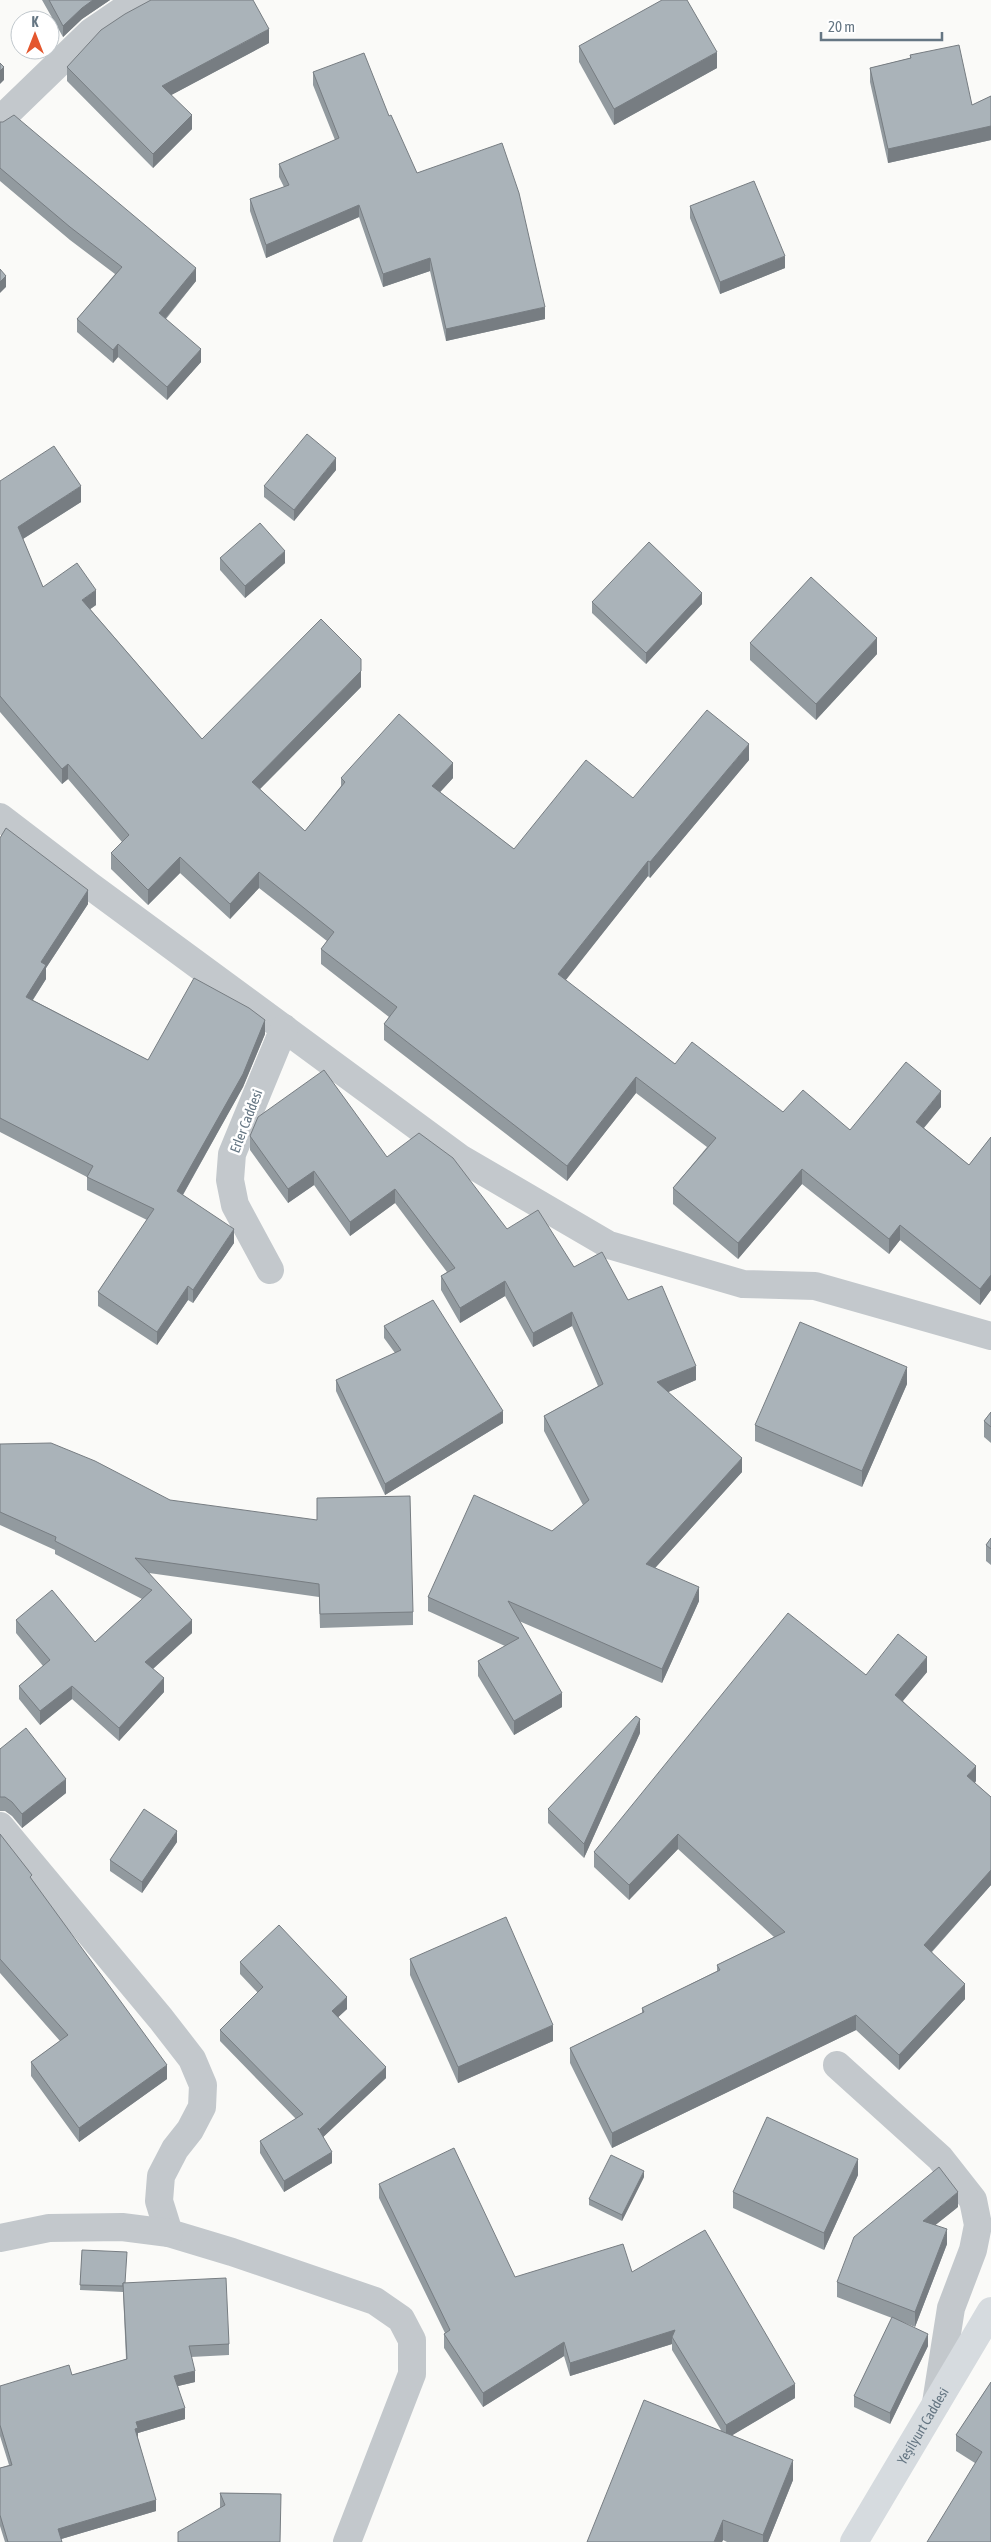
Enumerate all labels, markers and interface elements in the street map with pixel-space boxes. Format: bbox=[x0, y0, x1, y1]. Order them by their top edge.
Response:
north arrow bbox=[10, 10, 60, 60]
scale bar bbox=[821, 10, 942, 42]
text: K bbox=[32, 14, 39, 30]
text: 20 m bbox=[828, 18, 855, 35]
street label: Erler Caddesi bbox=[227, 1087, 265, 1155]
street label: Yeşilyurt Caddesi bbox=[894, 2385, 952, 2467]

